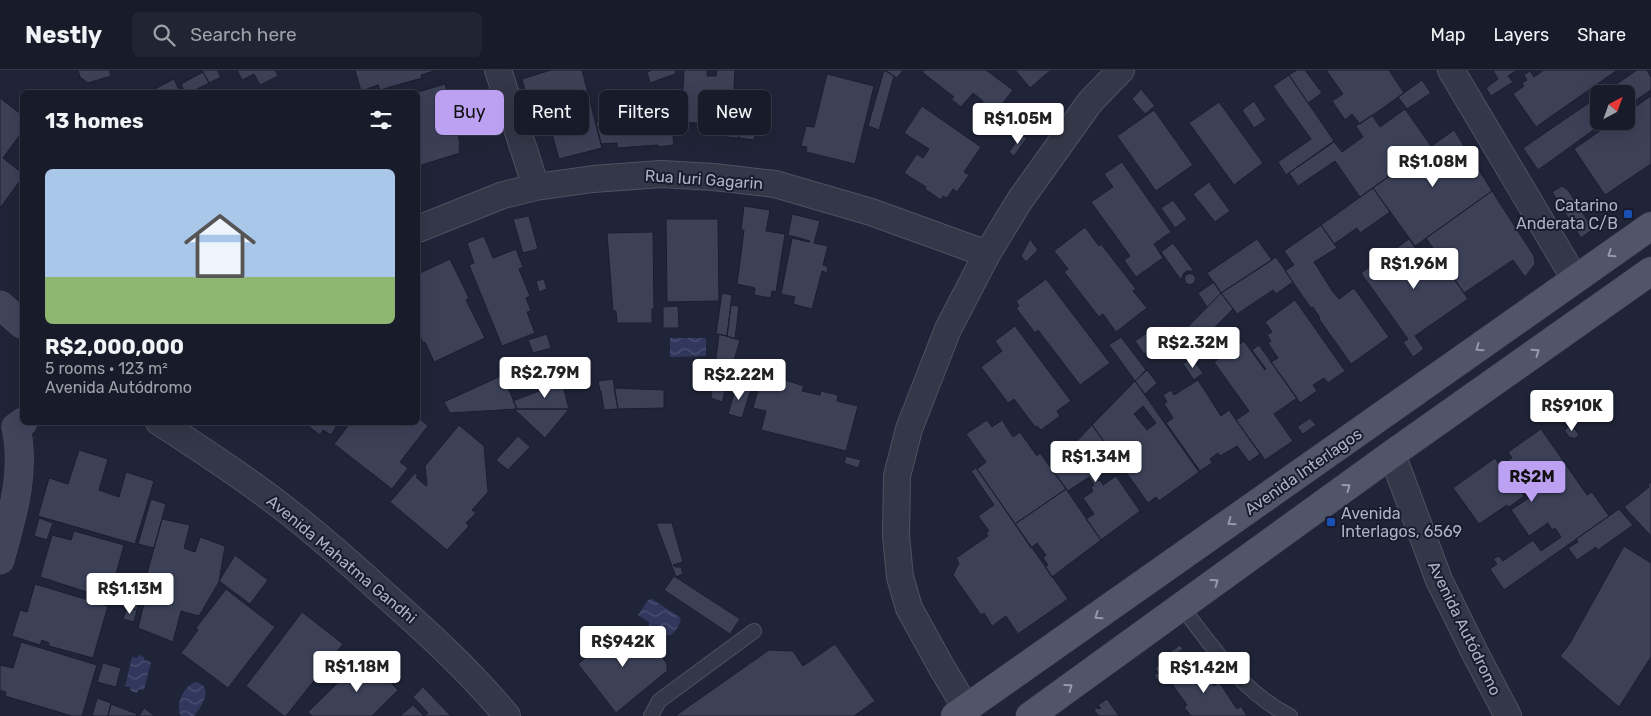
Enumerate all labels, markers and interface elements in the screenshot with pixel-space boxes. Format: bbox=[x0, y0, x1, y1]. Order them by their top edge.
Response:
search box bbox=[132, 12, 482, 57]
text: Nestly bbox=[25, 21, 102, 49]
icon: search bbox=[150, 21, 178, 49]
text: Search here bbox=[190, 23, 297, 46]
text: Map bbox=[1431, 24, 1466, 46]
text: Layers bbox=[1494, 24, 1549, 46]
text: Share bbox=[1577, 24, 1626, 46]
north arrow bbox=[1590, 85, 1635, 130]
map controls bbox=[1590, 85, 1635, 130]
chip: Buy bbox=[435, 90, 504, 135]
chip: Rent bbox=[514, 90, 589, 135]
chip: Filters bbox=[599, 90, 688, 135]
chip: New bbox=[698, 90, 771, 135]
pin: R$1.05M bbox=[972, 102, 1064, 145]
icon: filters bbox=[367, 106, 395, 134]
text: 13 homes bbox=[45, 108, 144, 133]
text: R$1.05M bbox=[984, 109, 1052, 128]
pin: R$1.08M bbox=[1387, 146, 1479, 188]
text: R$1.08M bbox=[1398, 152, 1468, 171]
street label: Rua Iuri Gagarin bbox=[644, 166, 764, 193]
place label: Catarino Anderata C/B bbox=[1516, 196, 1618, 233]
icon: home bbox=[175, 201, 265, 291]
marker: Catarino Anderata C/B bbox=[1622, 208, 1634, 220]
pin: R$1.96M bbox=[1368, 248, 1460, 290]
one-way arrow bbox=[1607, 248, 1617, 257]
text: R$1.96M bbox=[1380, 254, 1448, 273]
pin: R$2.32M bbox=[1147, 326, 1239, 369]
text: R$2.32M bbox=[1158, 333, 1228, 352]
text: R$2,000,000 bbox=[45, 334, 184, 359]
one-way arrow bbox=[1475, 342, 1484, 351]
one-way arrow bbox=[1530, 349, 1540, 358]
pin: R$2.79M bbox=[499, 356, 591, 399]
pin: R$2.22M bbox=[693, 358, 785, 401]
text: 5 rooms · 123 m² bbox=[45, 359, 168, 378]
text: R$2.79M bbox=[511, 363, 579, 382]
text: R$2.22M bbox=[704, 365, 774, 384]
text: Avenida Autódromo bbox=[45, 378, 192, 397]
pin: R$910K bbox=[1531, 390, 1613, 432]
text: R$910K bbox=[1541, 396, 1603, 415]
street label: Avenida Interlagos bbox=[1241, 424, 1365, 519]
pin: R$1.34M bbox=[1050, 440, 1142, 483]
text: R$1.34M bbox=[1062, 447, 1130, 466]
pin: R$2M bbox=[1502, 460, 1562, 503]
text: R$2M bbox=[1509, 467, 1555, 486]
one-way arrow bbox=[1341, 484, 1350, 493]
street label: Avenida Mahatma Gandhi bbox=[263, 491, 420, 628]
place label: Avenida Interlagos, 6569 bbox=[1341, 504, 1462, 541]
one-way arrow bbox=[1227, 516, 1237, 525]
marker: Avenida Interlagos, 6569 bbox=[1325, 516, 1337, 528]
street label: Avenida Autódromo bbox=[1424, 558, 1505, 698]
pin: R$1.13M bbox=[84, 572, 176, 615]
text: R$1.13M bbox=[98, 579, 162, 598]
one-way arrow bbox=[1209, 579, 1219, 588]
one-way arrow bbox=[1094, 610, 1104, 619]
pin: R$942K bbox=[582, 626, 664, 668]
text: R$942K bbox=[591, 632, 655, 651]
pin: R$1.18M bbox=[311, 650, 403, 693]
pin: R$1.42M bbox=[1158, 652, 1250, 694]
text: R$1.18M bbox=[324, 657, 390, 676]
text: R$1.42M bbox=[1170, 658, 1238, 677]
one-way arrow bbox=[1063, 685, 1072, 693]

